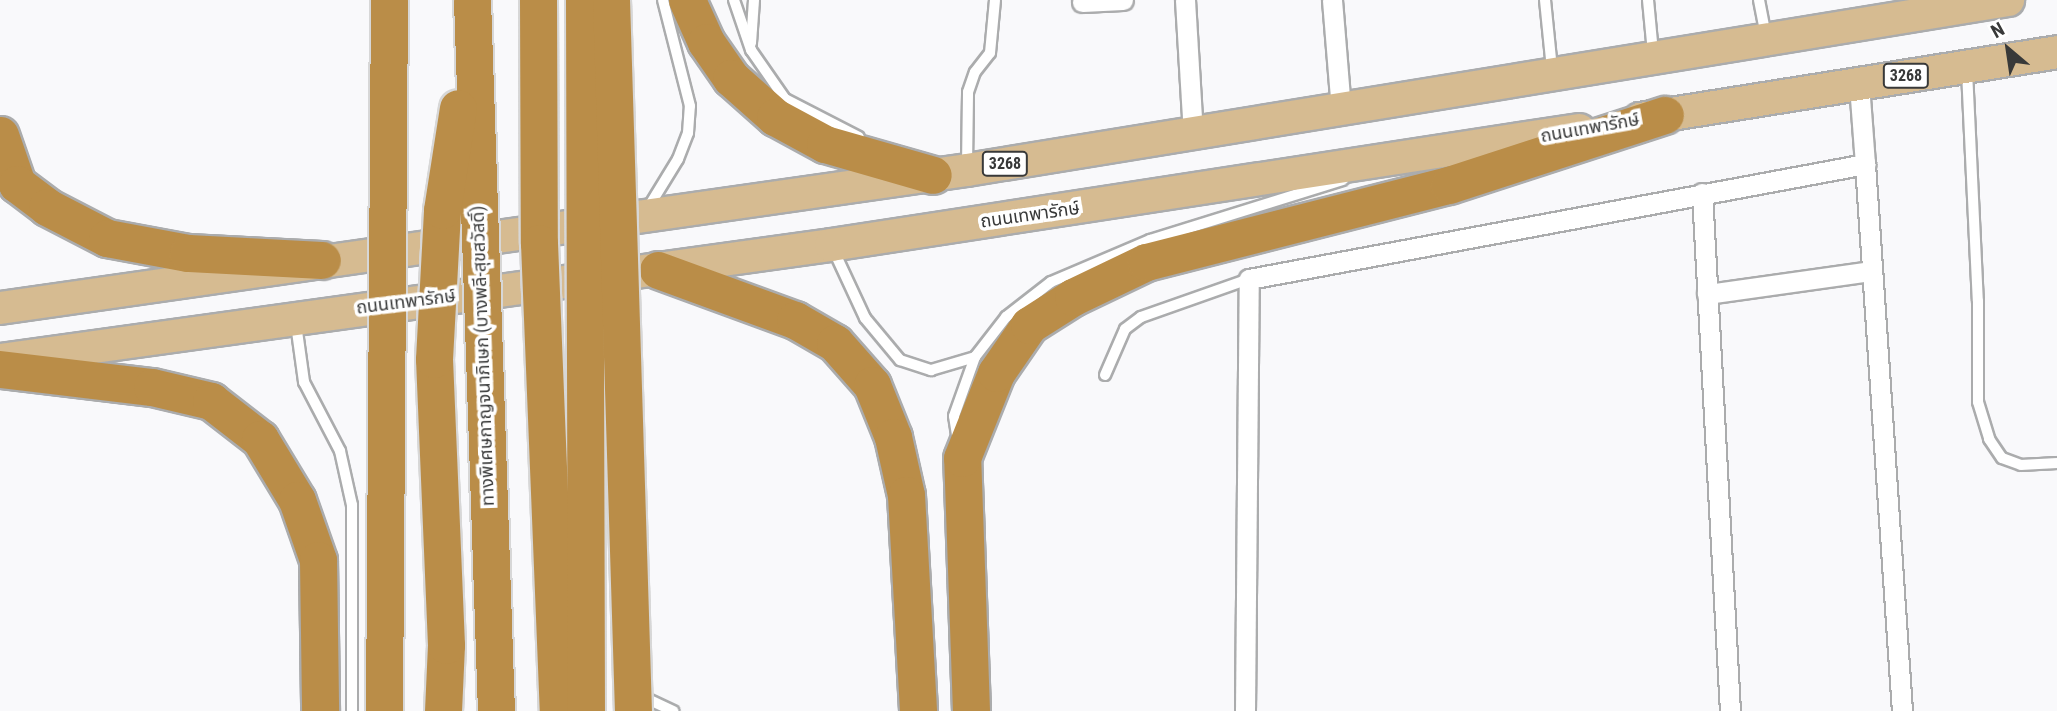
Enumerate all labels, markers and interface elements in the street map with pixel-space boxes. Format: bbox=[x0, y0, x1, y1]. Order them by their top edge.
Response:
north arrow bbox=[1973, 14, 2043, 84]
text: N bbox=[1987, 17, 2008, 43]
road number: 3268 bbox=[1882, 64, 1930, 88]
street label: ถนนเทพารักษ์ bbox=[1539, 109, 1641, 147]
road number: 3268 bbox=[981, 152, 1030, 176]
street label: ถนนเทพารักษ์ bbox=[979, 197, 1081, 233]
street label: ทางพิเศษกาญจนาภิเษก (บางพลี-สุขสวัสดิ์) bbox=[467, 206, 499, 506]
street label: ถนนเทพารักษ์ bbox=[355, 285, 457, 319]

